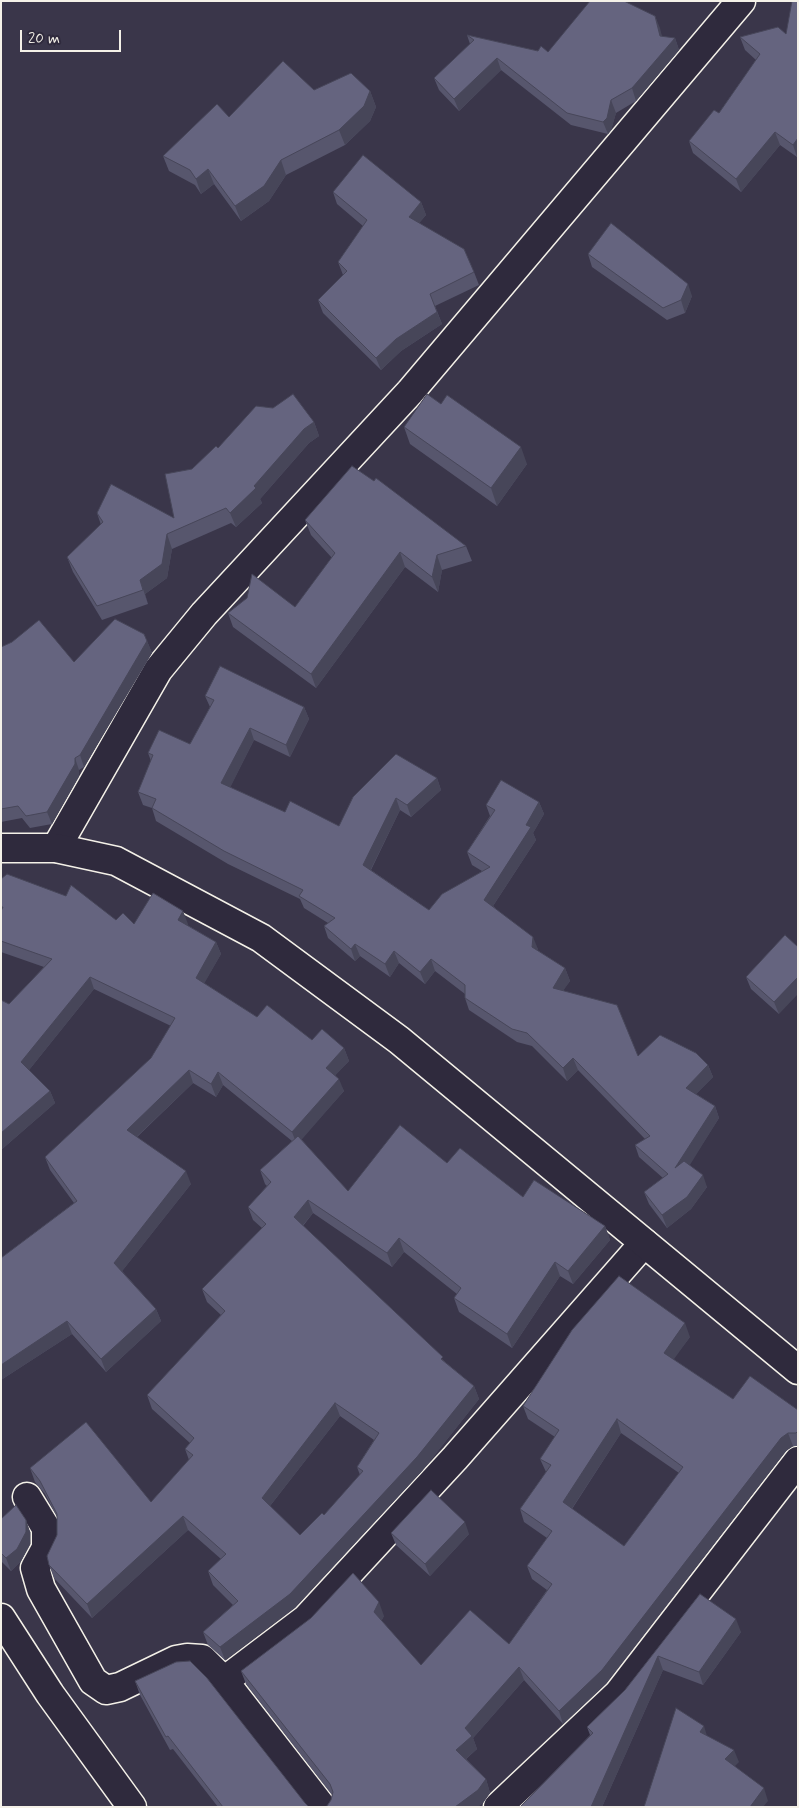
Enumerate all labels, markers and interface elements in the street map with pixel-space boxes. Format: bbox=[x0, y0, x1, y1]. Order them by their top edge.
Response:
scale bar bbox=[22, 20, 124, 52]
text: 20 m bbox=[28, 29, 60, 49]

